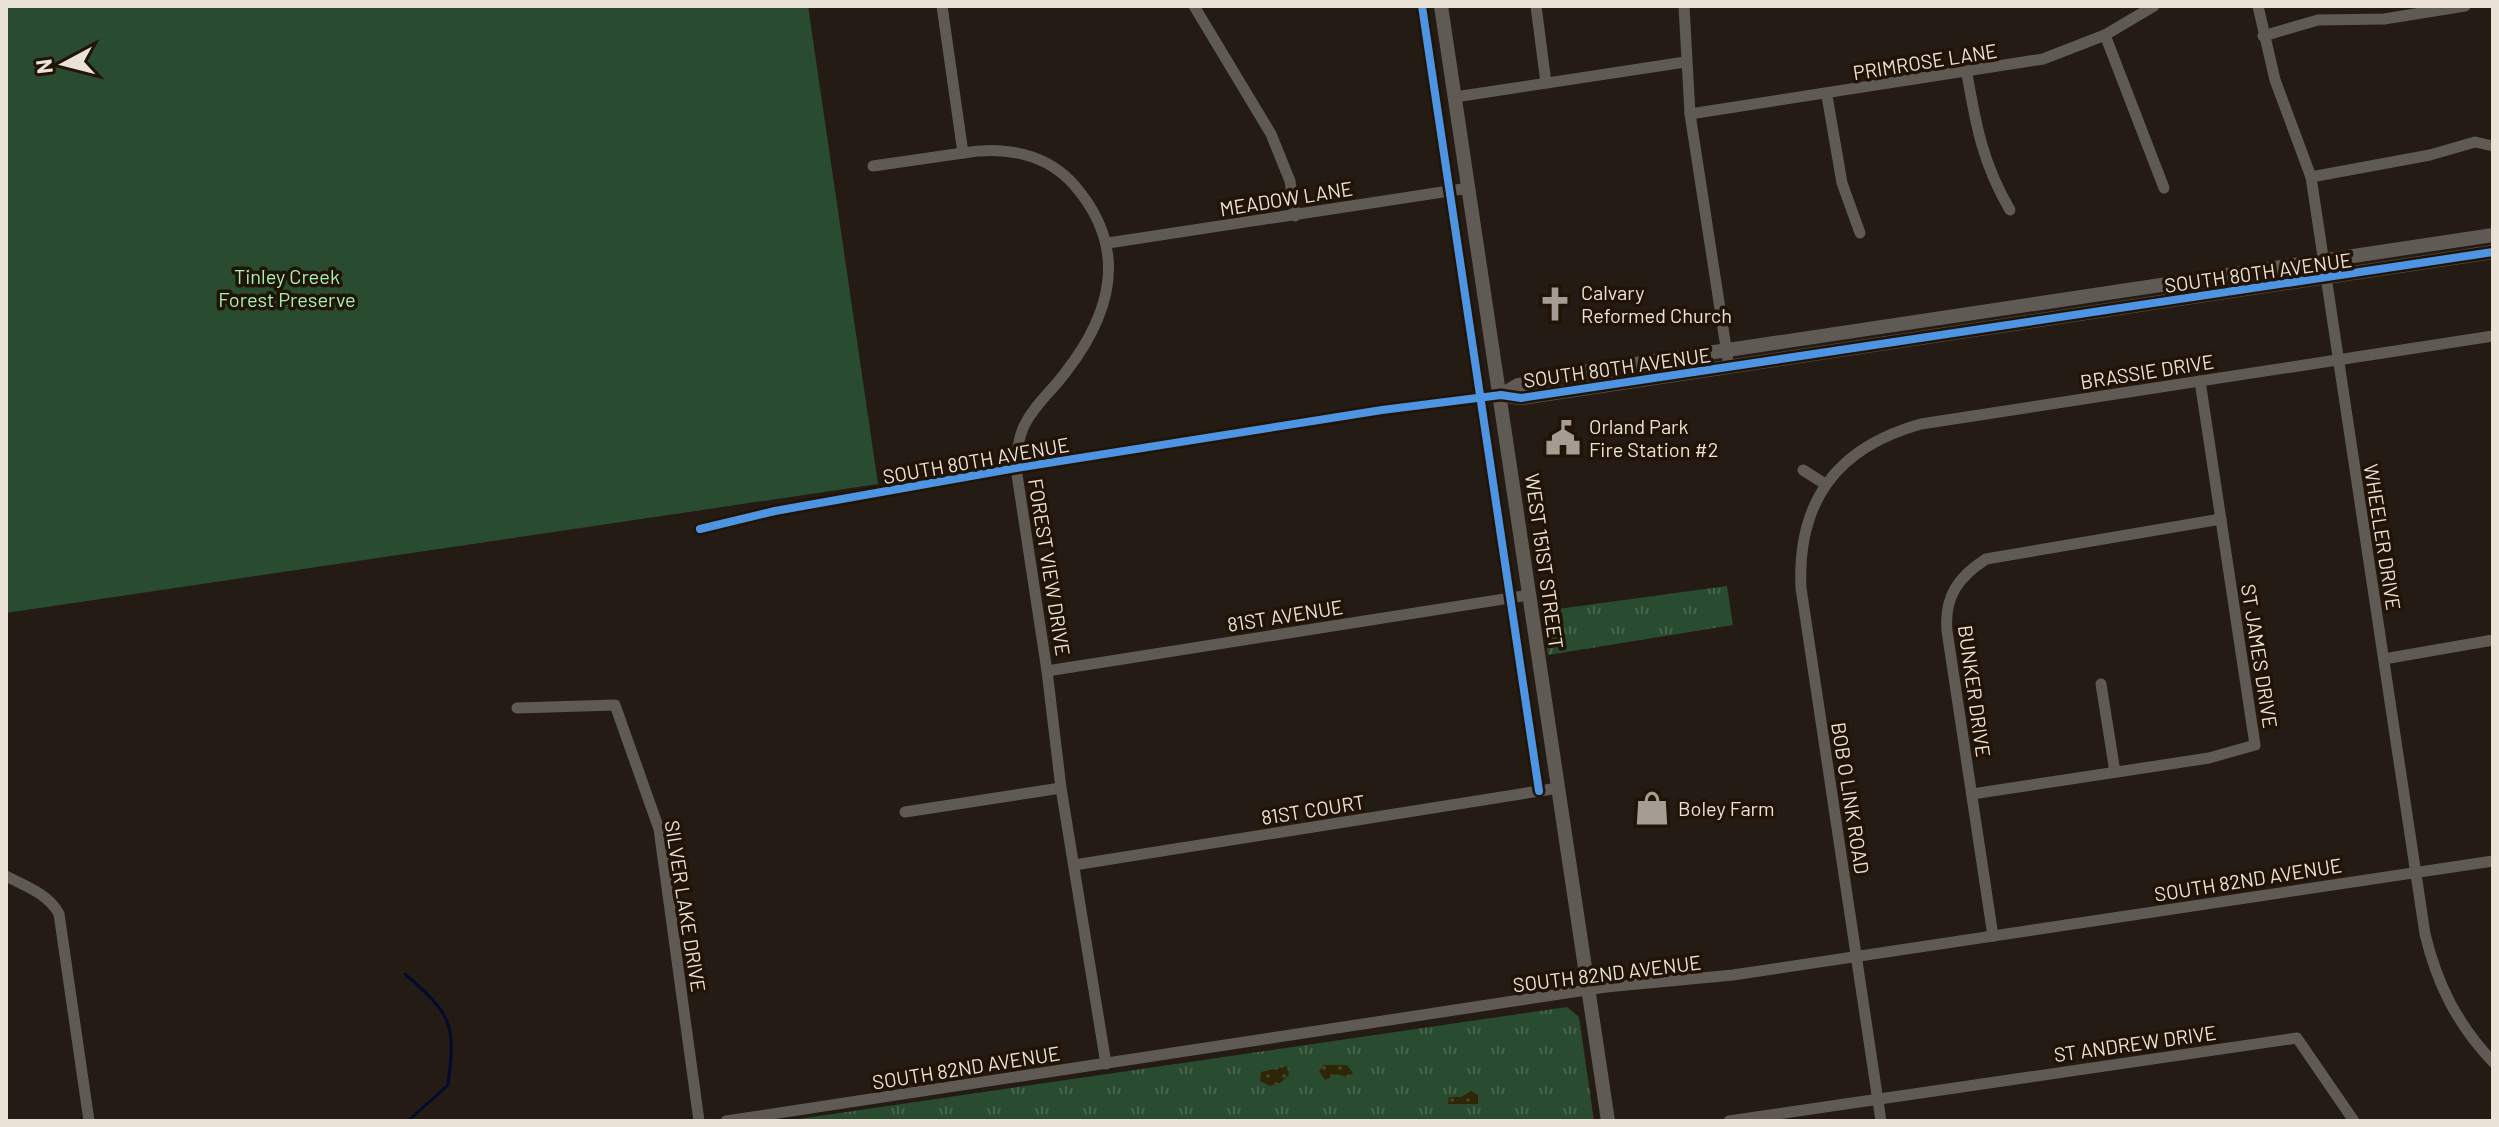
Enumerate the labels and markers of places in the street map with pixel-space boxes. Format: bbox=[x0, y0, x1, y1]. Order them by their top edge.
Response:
place label: Calvary Reformed Church bbox=[1581, 280, 1732, 327]
church icon: Calvary Reformed Church bbox=[1536, 285, 1574, 323]
place label: Orland Park Fire Station #2 bbox=[1589, 414, 1718, 461]
public building icon: Orland Park Fire Station #2 bbox=[1544, 419, 1582, 457]
shop icon: Boley Farm bbox=[1633, 789, 1671, 827]
place label: Boley Farm bbox=[1678, 796, 1774, 820]

